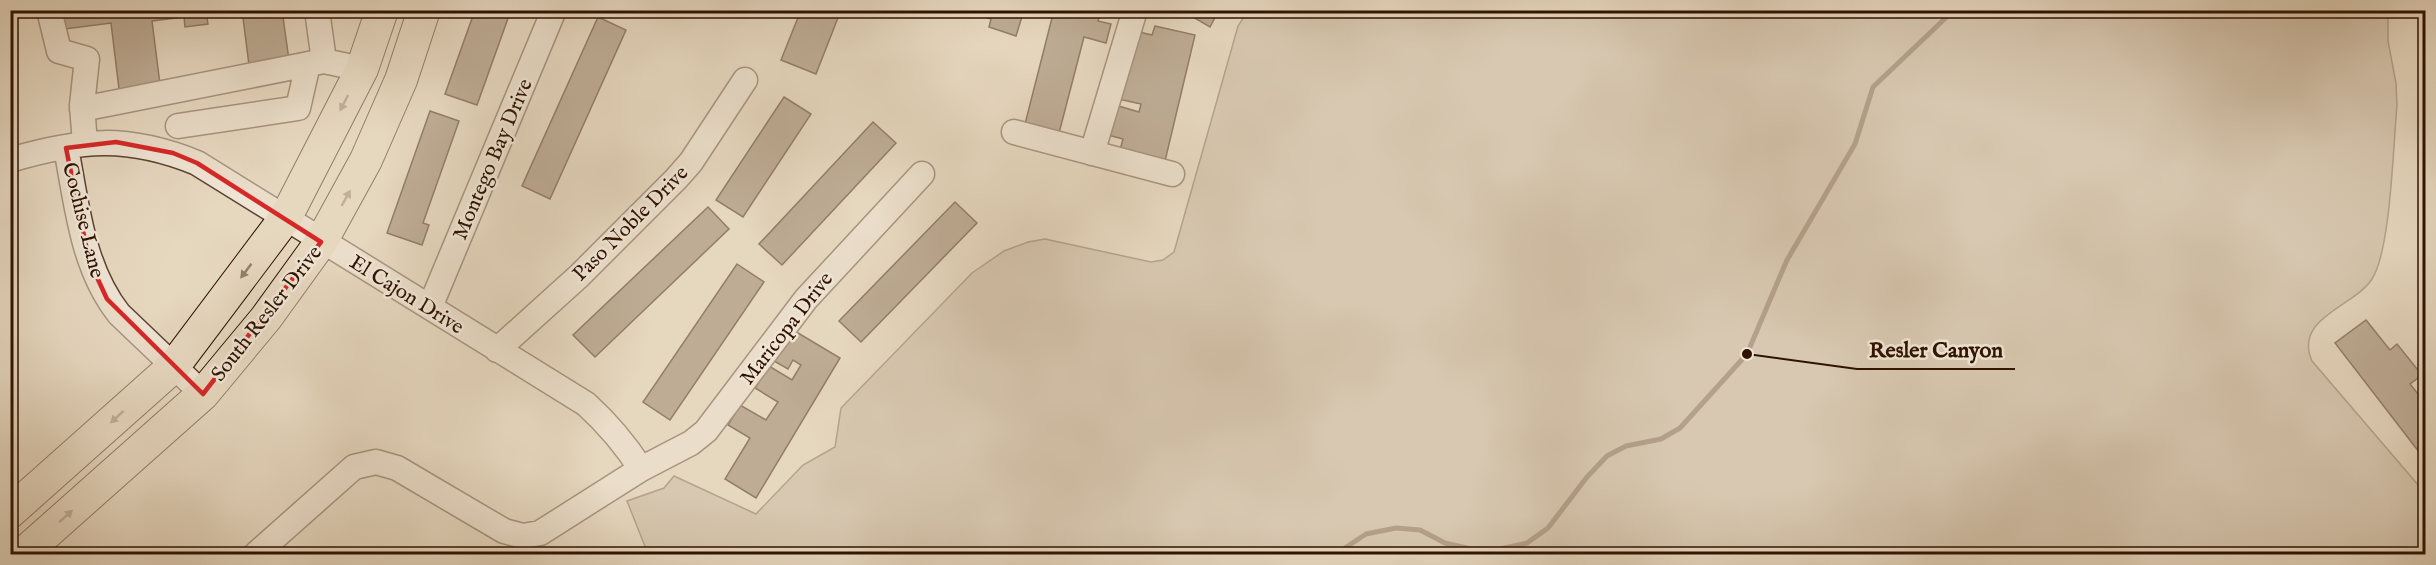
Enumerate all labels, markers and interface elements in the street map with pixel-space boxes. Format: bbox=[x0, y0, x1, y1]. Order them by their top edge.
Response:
street label: Montego Bay Drive bbox=[447, 75, 540, 244]
one-way arrow bbox=[339, 95, 349, 112]
street label: Cochise Lane bbox=[55, 160, 110, 282]
street label: Paso Noble Drive bbox=[567, 160, 695, 288]
one-way arrow bbox=[341, 189, 351, 206]
street label: South Resler Drive bbox=[206, 240, 329, 387]
street label: El Cajon Drive bbox=[344, 249, 469, 341]
one-way arrow bbox=[239, 263, 252, 279]
street label: Maricopa Drive bbox=[735, 267, 840, 391]
callout: Resler Canyon bbox=[1857, 329, 2015, 369]
text: Resler Canyon bbox=[1869, 337, 2003, 365]
one-way arrow bbox=[110, 410, 125, 423]
one-way arrow bbox=[59, 509, 74, 523]

